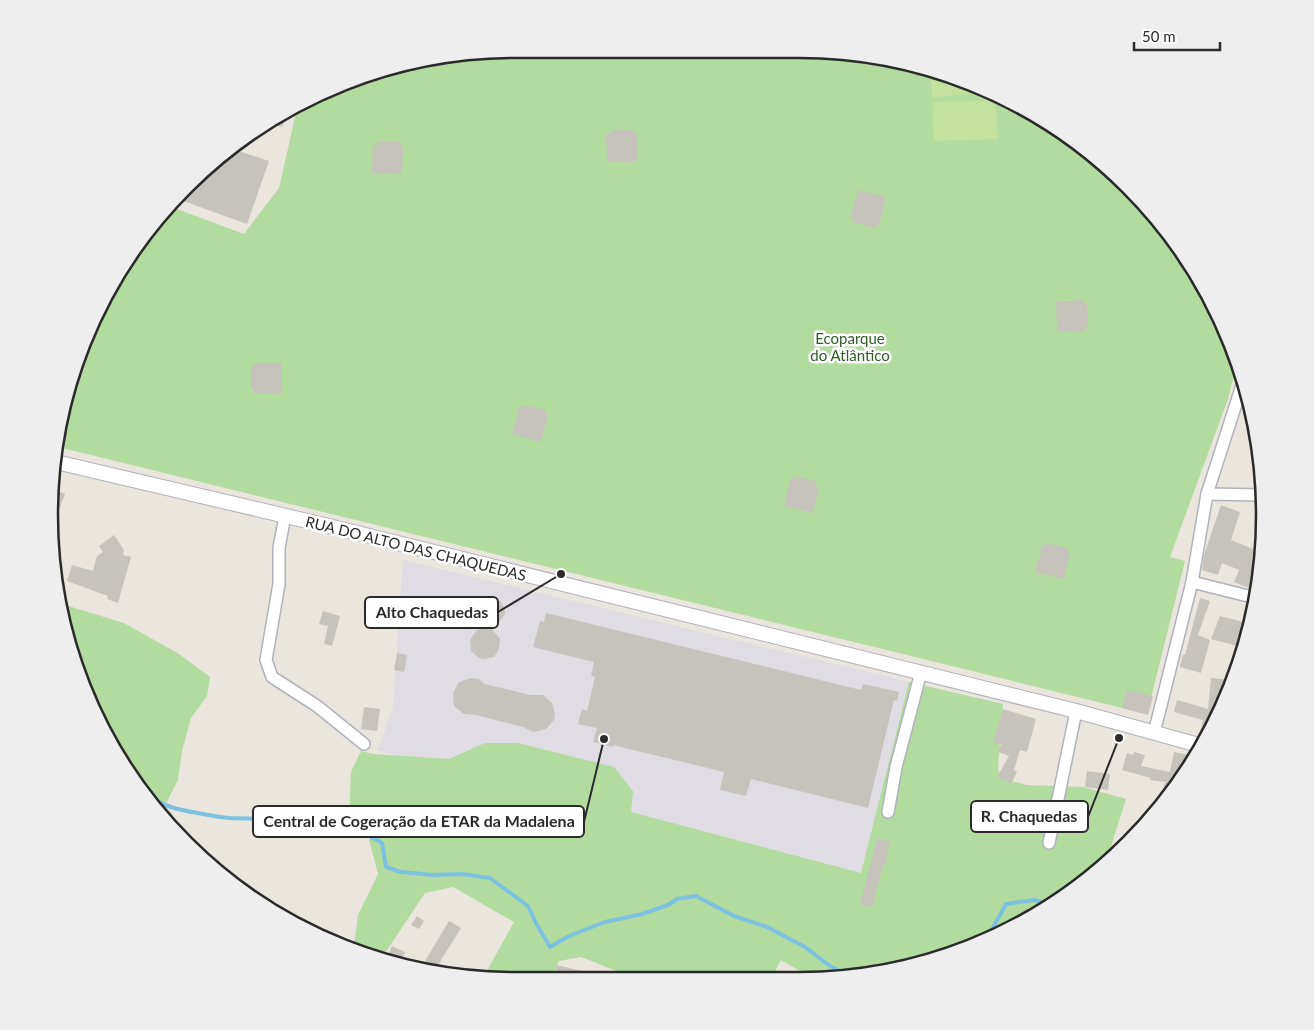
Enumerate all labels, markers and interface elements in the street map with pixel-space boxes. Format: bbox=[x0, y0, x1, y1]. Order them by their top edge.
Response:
scale bar bbox=[1134, 20, 1220, 52]
text: 50 m bbox=[1142, 27, 1176, 45]
park label: Ecoparque do Atlântico bbox=[810, 329, 890, 364]
street label: RUA DO ALTO DAS CHAQUEDAS bbox=[304, 512, 528, 584]
callout: Alto Chaquedas bbox=[365, 597, 498, 628]
text: Alto Chaquedas bbox=[375, 602, 488, 621]
callout: R. Chaquedas bbox=[971, 801, 1088, 832]
callout: Central de Cogeração da ETAR da Madalena bbox=[253, 806, 584, 837]
text: R. Chaquedas bbox=[981, 806, 1077, 825]
text: Central de Cogeração da ETAR da Madalena bbox=[263, 811, 575, 830]

